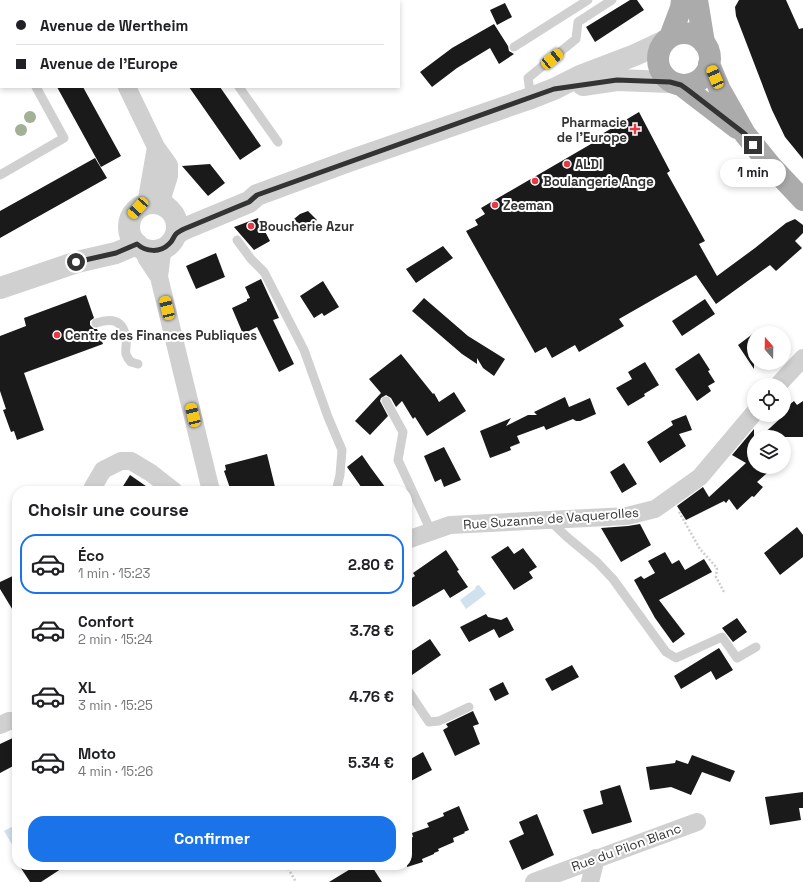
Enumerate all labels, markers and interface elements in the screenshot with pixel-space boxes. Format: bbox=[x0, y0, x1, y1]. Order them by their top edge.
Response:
text: Avenue de Wertheim bbox=[40, 16, 188, 35]
car bbox=[539, 47, 565, 71]
text: Avenue de l'Europe bbox=[40, 54, 178, 73]
car bbox=[705, 64, 725, 90]
place label: Pharmacie de l'Europe bbox=[557, 114, 627, 146]
marker: Pharmacie de l'Europe bbox=[630, 124, 640, 134]
route end bbox=[744, 136, 762, 154]
place label: ALDI bbox=[575, 156, 602, 173]
marker: ALDI bbox=[562, 159, 572, 169]
callout: 1 min bbox=[720, 159, 786, 187]
text: 1 min bbox=[737, 164, 769, 181]
place label: Boulangerie Ange bbox=[543, 173, 654, 190]
marker: Boulangerie Ange bbox=[530, 176, 540, 186]
car bbox=[126, 195, 150, 221]
place label: Zeeman bbox=[503, 197, 552, 214]
marker: Zeeman bbox=[490, 200, 500, 210]
place label: Boucherie Azur bbox=[259, 218, 354, 235]
marker: Boucherie Azur bbox=[246, 221, 256, 231]
route start bbox=[67, 253, 85, 271]
car bbox=[158, 295, 176, 321]
north arrow bbox=[747, 326, 791, 370]
map controls bbox=[747, 326, 791, 474]
place label: Centre des Finances Publiques bbox=[65, 327, 257, 344]
marker: Centre des Finances Publiques bbox=[52, 330, 62, 340]
button: locate bbox=[747, 378, 791, 422]
car bbox=[184, 402, 202, 428]
button: layers bbox=[747, 430, 791, 474]
text: Choisir une course bbox=[28, 498, 189, 521]
street label: Rue Suzanne de Vaquerolles bbox=[463, 504, 640, 533]
icon: car bbox=[30, 546, 66, 582]
text: Éco bbox=[78, 546, 104, 565]
text: 2.80 € bbox=[348, 555, 394, 574]
text: 1 min · 15:23 bbox=[78, 565, 150, 582]
icon: car bbox=[30, 612, 66, 648]
text: Confort bbox=[78, 612, 134, 631]
text: 3.78 € bbox=[350, 621, 394, 640]
text: 2 min · 15:24 bbox=[78, 631, 153, 648]
icon: car bbox=[30, 678, 66, 714]
text: XL bbox=[78, 678, 96, 697]
text: 4.76 € bbox=[349, 687, 394, 706]
text: 3 min · 15:25 bbox=[78, 697, 153, 714]
icon: car bbox=[30, 744, 66, 780]
text: Moto bbox=[78, 744, 116, 763]
text: 5.34 € bbox=[348, 753, 394, 772]
text: 4 min · 15:26 bbox=[78, 763, 153, 780]
button: Confirmer bbox=[28, 816, 396, 862]
street label: Rue du Pilon Blanc bbox=[569, 820, 684, 875]

